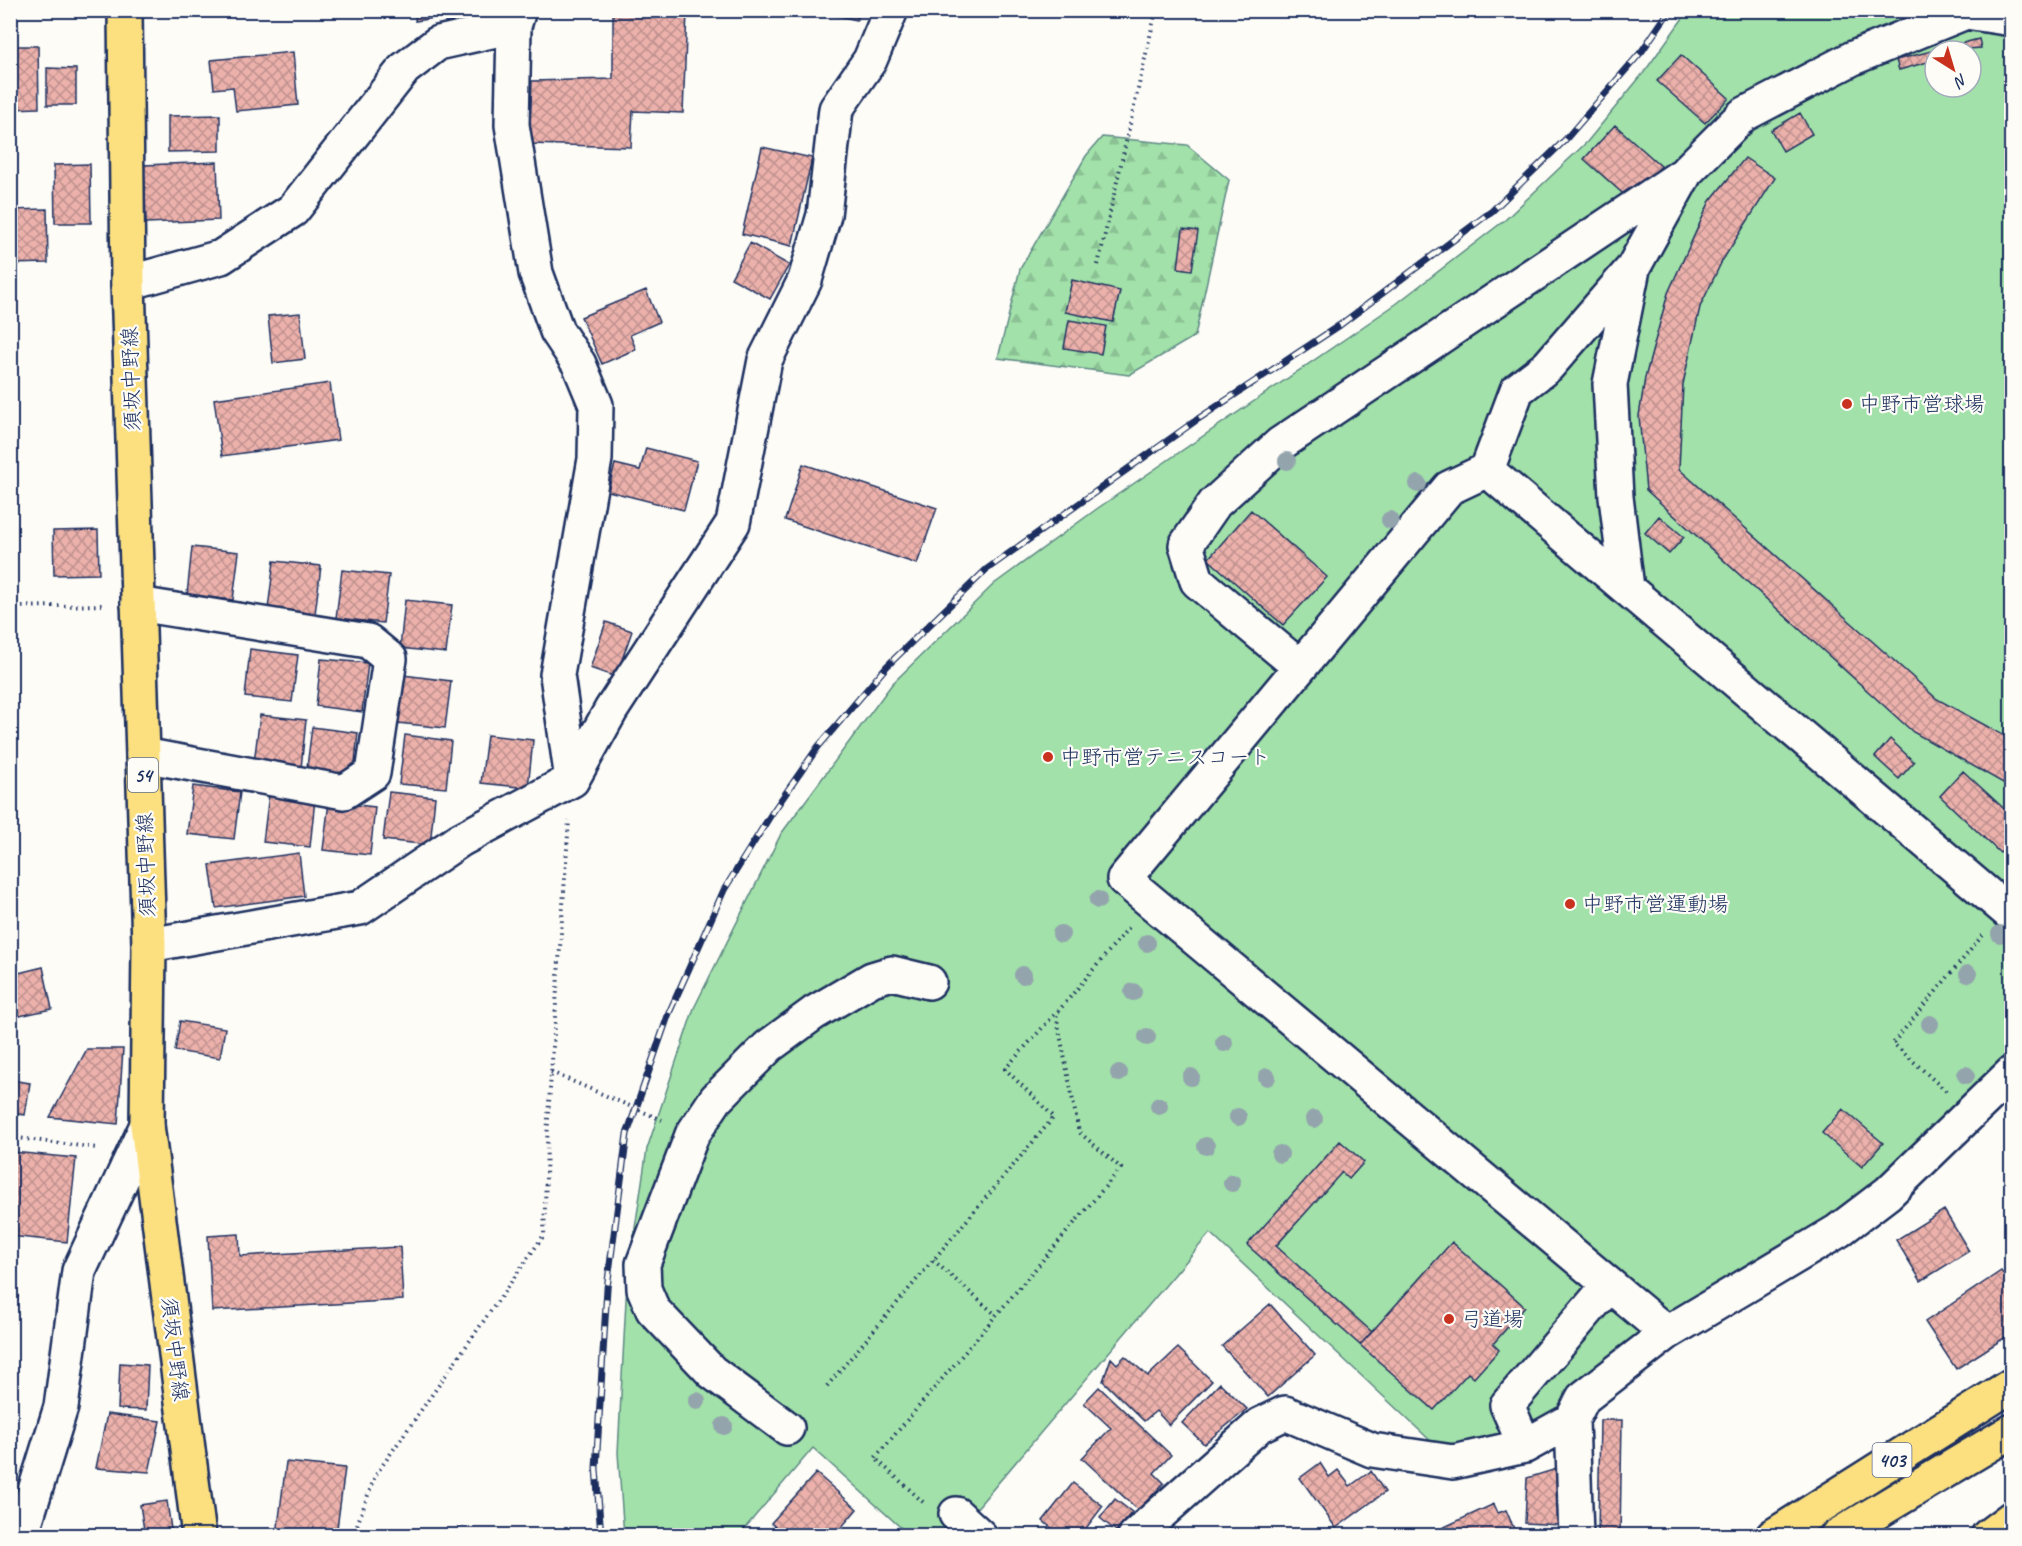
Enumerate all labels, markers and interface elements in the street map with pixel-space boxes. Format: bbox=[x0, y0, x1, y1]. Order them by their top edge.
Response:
north arrow bbox=[1923, 39, 1983, 99]
text: N bbox=[1949, 69, 1971, 93]
street label: 須坂中野線 bbox=[116, 326, 146, 432]
place label: 中野市営球場 bbox=[1859, 391, 1985, 417]
marker: 中野市営球場 bbox=[1840, 397, 1854, 411]
place label: 中野市営テニスコート bbox=[1060, 744, 1270, 770]
marker: 中野市営テニスコート bbox=[1041, 750, 1055, 764]
road number: 54 bbox=[128, 758, 158, 792]
street label: 須坂中野線 bbox=[131, 812, 161, 918]
place label: 中野市営運動場 bbox=[1582, 891, 1729, 917]
marker: 中野市営運動場 bbox=[1563, 897, 1577, 911]
street label: 須坂中野線 bbox=[156, 1295, 194, 1403]
place label: 弓道場 bbox=[1461, 1306, 1524, 1332]
marker: 弓道場 bbox=[1442, 1312, 1456, 1326]
road number: 403 bbox=[1872, 1443, 1912, 1477]

